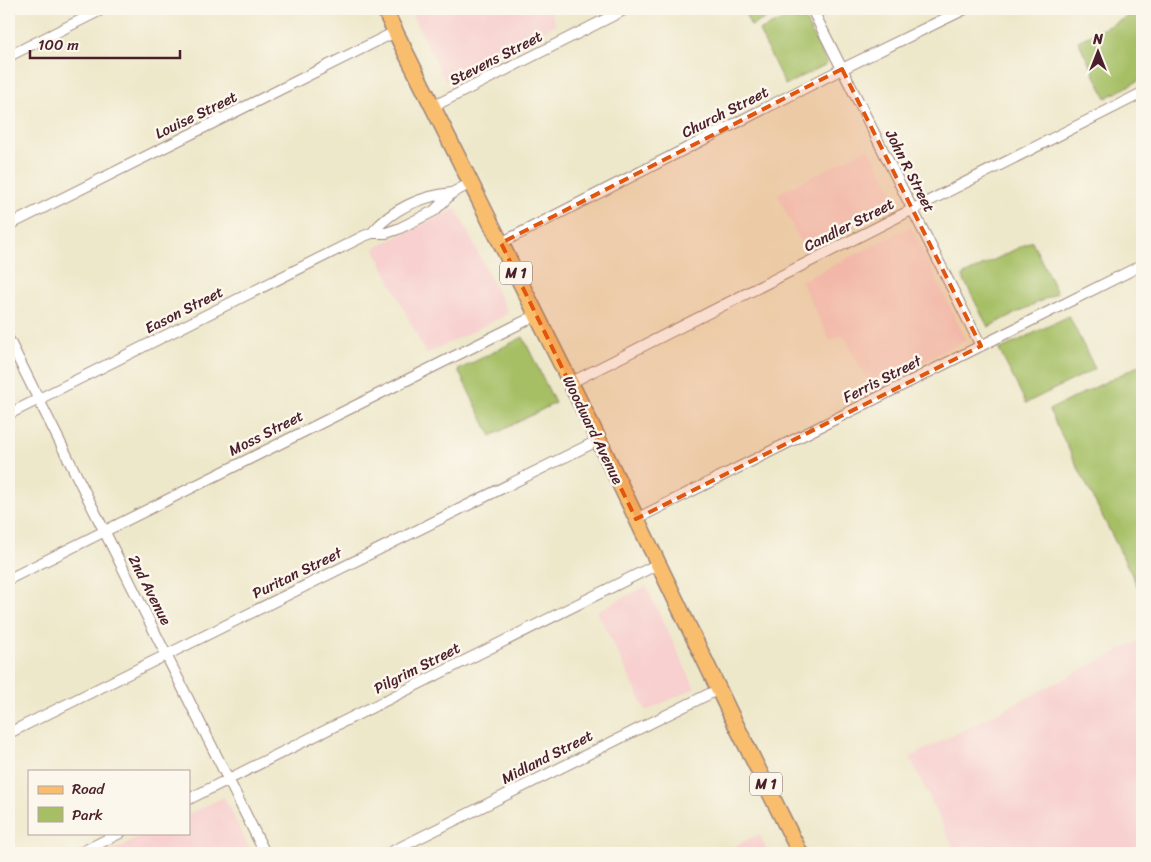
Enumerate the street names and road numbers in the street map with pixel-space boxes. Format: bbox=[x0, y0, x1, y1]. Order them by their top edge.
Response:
street label: Stevens Street bbox=[445, 23, 547, 93]
street label: Church Street bbox=[677, 79, 774, 145]
street label: Louise Street bbox=[150, 84, 242, 146]
street label: John R Street bbox=[878, 124, 942, 217]
street label: Candler Street bbox=[799, 191, 899, 259]
road number: M 1 bbox=[500, 262, 532, 284]
street label: Eason Street bbox=[140, 279, 228, 341]
street label: Ferris Street bbox=[838, 348, 927, 410]
street label: Woodward Avenue bbox=[555, 371, 631, 489]
street label: Moss Street bbox=[224, 403, 308, 463]
street label: Puritan Street bbox=[248, 540, 347, 606]
street label: 2nd Avenue bbox=[121, 550, 179, 630]
street label: Pilgrim Street bbox=[369, 635, 465, 701]
street label: Midland Street bbox=[496, 722, 598, 791]
road number: M 1 bbox=[750, 772, 782, 796]

